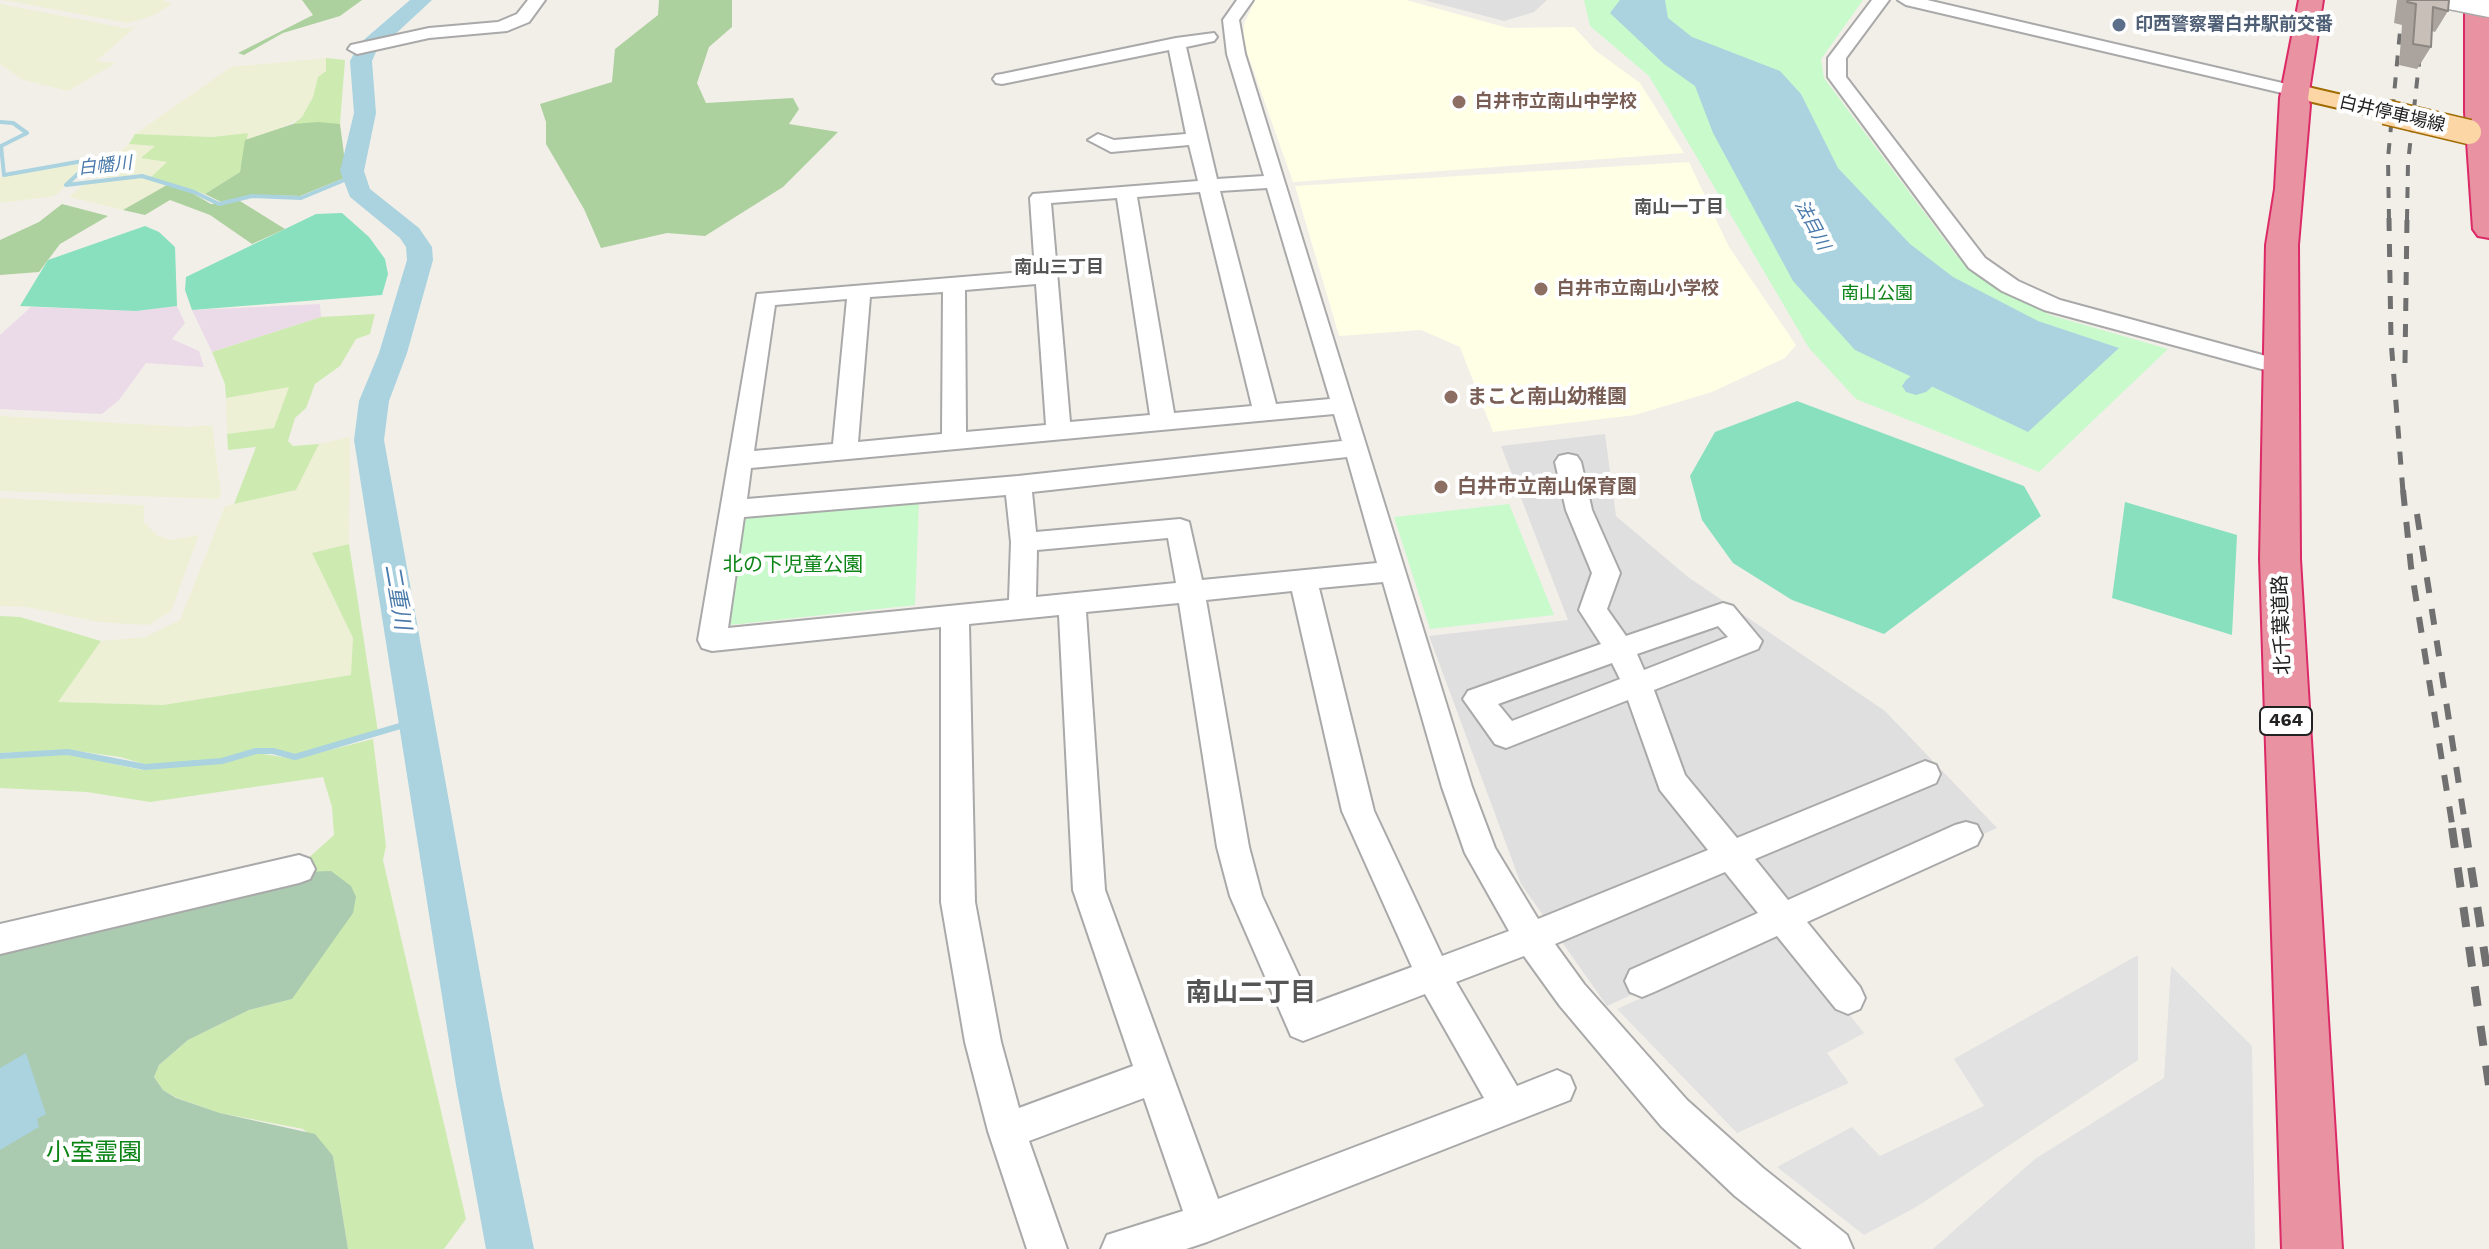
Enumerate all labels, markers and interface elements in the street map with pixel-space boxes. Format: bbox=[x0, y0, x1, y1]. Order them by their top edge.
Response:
place label: 印西警察署白井駅前交番 bbox=[2135, 14, 2333, 36]
marker: 印西警察署白井駅前交番 bbox=[2110, 16, 2128, 34]
place label: 白井市立南山中学校 bbox=[1475, 91, 1637, 113]
street label: 白井停車場線 bbox=[2337, 91, 2447, 137]
marker: 白井市立南山中学校 bbox=[1450, 93, 1468, 111]
water label: 白幡川 bbox=[77, 152, 133, 180]
water label: 法目川 bbox=[1790, 196, 1834, 254]
district label: 南山一丁目 bbox=[1634, 197, 1724, 219]
district label: 南山三丁目 bbox=[1014, 257, 1104, 279]
place label: 白井市立南山小学校 bbox=[1557, 278, 1719, 300]
marker: 白井市立南山小学校 bbox=[1532, 280, 1550, 298]
park label: 南山公園 bbox=[1841, 283, 1913, 305]
place label: まこと南山幼稚園 bbox=[1467, 385, 1627, 409]
marker: まこと南山幼稚園 bbox=[1442, 388, 1460, 406]
place label: 白井市立南山保育園 bbox=[1457, 475, 1637, 499]
marker: 白井市立南山保育園 bbox=[1432, 478, 1450, 496]
park label: 北の下児童公園 bbox=[723, 553, 863, 577]
water label: 二重川 bbox=[378, 562, 416, 632]
street label: 北千葉道路 bbox=[2268, 575, 2296, 675]
road number: 464 bbox=[2260, 707, 2312, 735]
district label: 南山二丁目 bbox=[1186, 977, 1316, 1009]
park label: 小室霊園 bbox=[46, 1139, 142, 1167]

